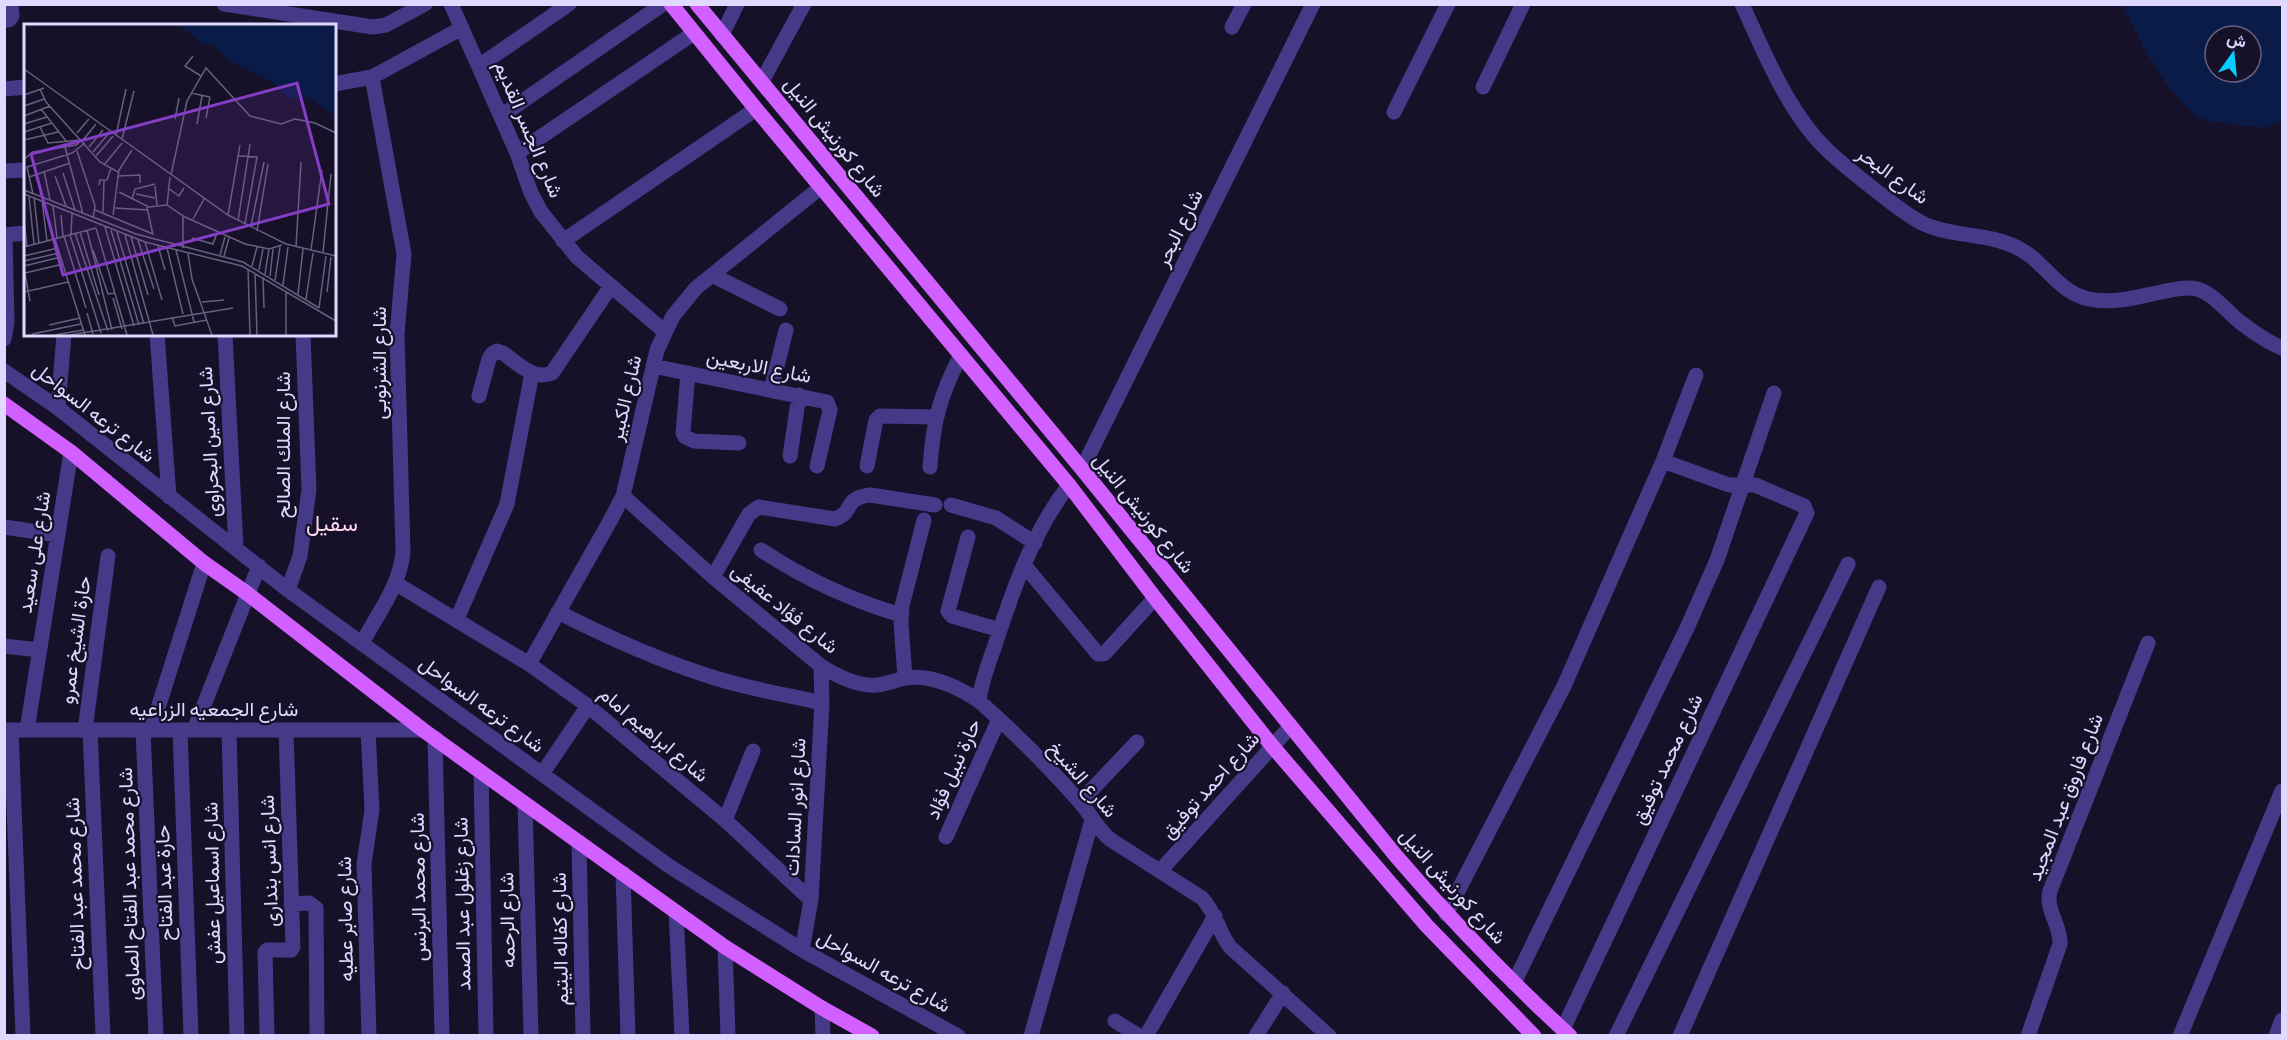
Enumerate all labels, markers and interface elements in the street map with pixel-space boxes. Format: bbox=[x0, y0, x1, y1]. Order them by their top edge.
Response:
inset map bbox=[24, 24, 336, 336]
north arrow bbox=[2203, 24, 2263, 84]
text: ش bbox=[2224, 27, 2249, 54]
street label: شارع الجسر القديم bbox=[487, 56, 570, 202]
street label: شارع كورنيش النيل bbox=[777, 71, 892, 204]
street label: شارع البحر bbox=[1850, 140, 1934, 212]
street label: شارع البحر bbox=[1149, 185, 1211, 273]
street label: شارع الشرنوبى bbox=[366, 306, 394, 420]
street label: شارع الاربعين bbox=[704, 343, 814, 391]
street label: شارع الكبير bbox=[602, 352, 649, 445]
street label: شارع ترعه السواحل bbox=[26, 356, 161, 470]
street label: شارع امين البحراوى bbox=[192, 366, 228, 518]
street label: شارع الملك الصالح bbox=[270, 372, 298, 519]
street label: شارع كورنيش النيل bbox=[1086, 447, 1201, 580]
street label: شارع على سعيد bbox=[12, 489, 58, 615]
district label: سقيل bbox=[306, 508, 358, 540]
street label: شارع فؤاد عفيفى bbox=[725, 557, 844, 661]
street label: حارة الشيخ عمرو bbox=[53, 574, 99, 706]
street label: شارع ترعه السواحل bbox=[413, 650, 550, 760]
street label: شارع ابراهيم امام bbox=[592, 680, 714, 789]
street label: شارع محمد توفيق bbox=[1625, 689, 1710, 829]
street label: شارع الجمعيه الزراعيه bbox=[130, 696, 298, 724]
street label: شارع فاروق عبد المجيد bbox=[2021, 710, 2111, 885]
street label: حارة نبيل فؤاد bbox=[919, 715, 989, 824]
street label: شارع احمد توفيق bbox=[1155, 726, 1266, 845]
street label: شارع الشيخ bbox=[1041, 735, 1124, 824]
street label: شارع انور السادات bbox=[778, 737, 814, 877]
street label: شارع محمد عبد الفتاح الصاوى bbox=[112, 767, 148, 1001]
street label: شارع انس بندارى bbox=[254, 794, 286, 927]
street label: شارع محمد عبد الفتاح bbox=[59, 797, 93, 971]
street label: شارع اسماعيل عفش bbox=[198, 802, 228, 964]
street label: شارع محمد البرنس bbox=[404, 812, 434, 962]
street label: شارع زغلول عبد الصمد bbox=[447, 817, 479, 991]
street label: شارع كورنيش النيل bbox=[1392, 822, 1512, 951]
street label: حارة عبد الفتاح bbox=[149, 825, 181, 941]
street label: شارع صابر عطيه bbox=[331, 856, 361, 982]
street label: شارع الرحمه bbox=[493, 872, 523, 968]
street label: شارع كفاله اليتيم bbox=[546, 872, 576, 1006]
street label: شارع ترعه السواحل bbox=[812, 924, 955, 1020]

